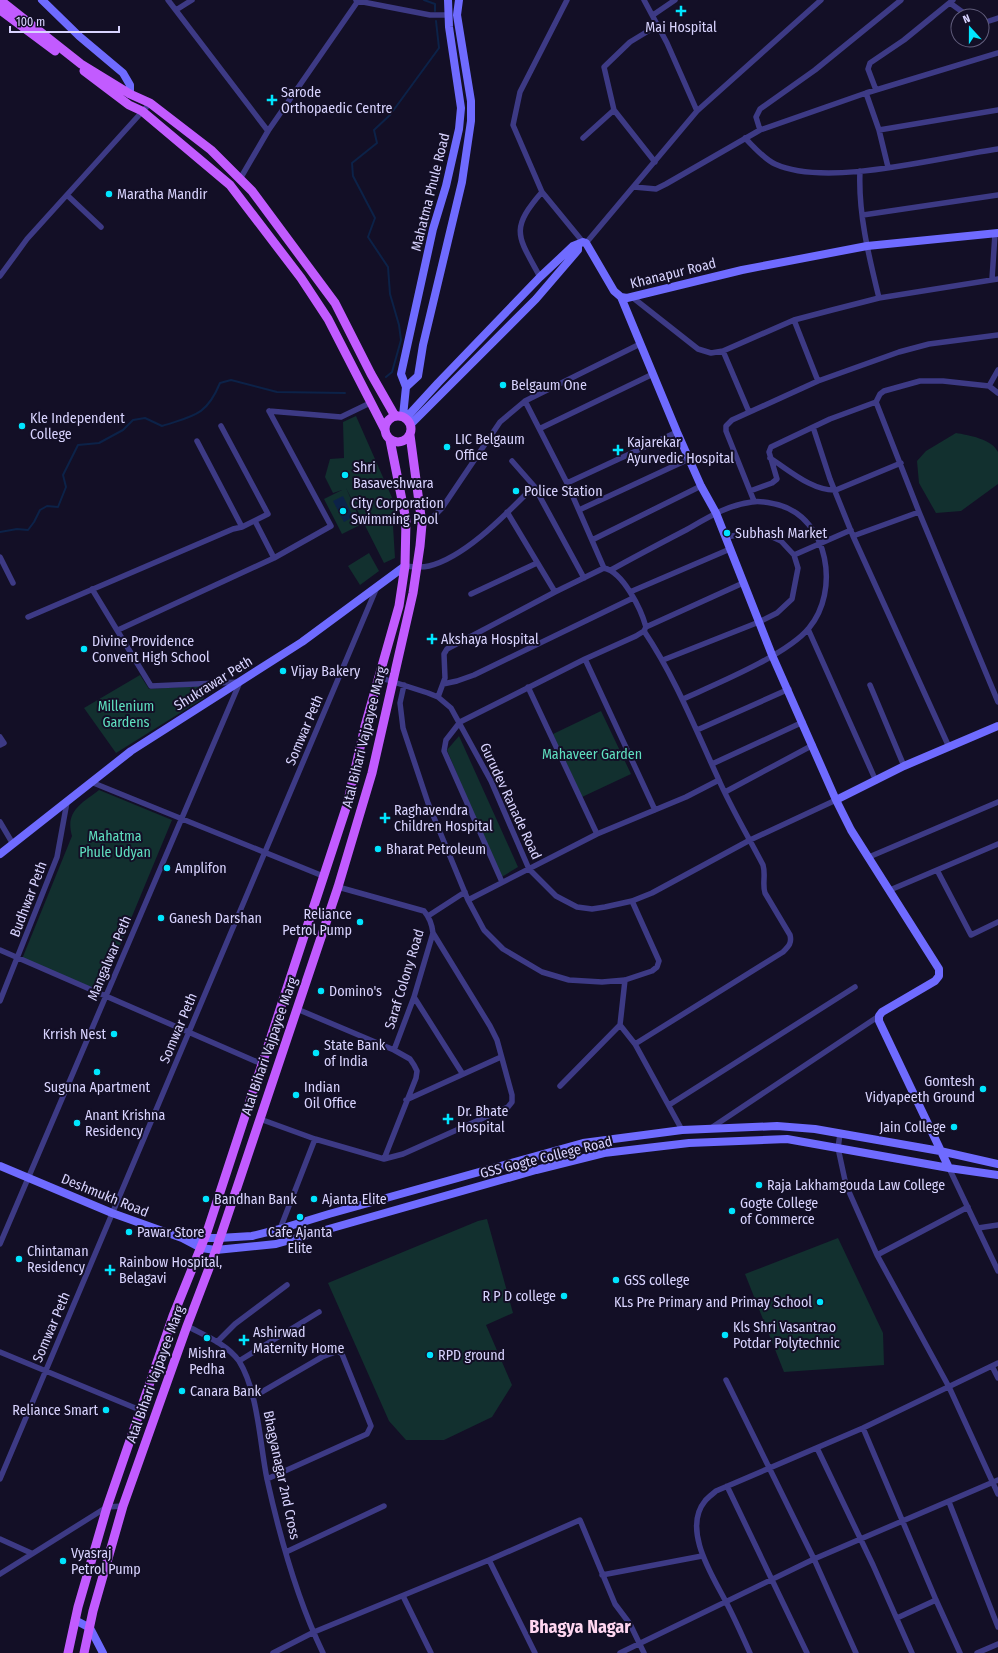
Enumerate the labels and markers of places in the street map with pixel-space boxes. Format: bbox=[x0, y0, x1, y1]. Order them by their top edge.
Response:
marker: Mai Hospital bbox=[675, 5, 687, 17]
place label: Mai Hospital bbox=[645, 19, 717, 36]
place label: Sarode Orthopaedic Centre bbox=[281, 84, 393, 117]
marker: Sarode Orthopaedic Centre bbox=[266, 94, 278, 106]
place label: Maratha Mandir bbox=[117, 186, 207, 203]
marker: Maratha Mandir bbox=[104, 189, 114, 199]
place label: Belgaum One bbox=[511, 377, 587, 394]
marker: Belgaum One bbox=[498, 380, 508, 390]
place label: Kle Independent College bbox=[30, 410, 125, 443]
marker: Kle Independent College bbox=[17, 421, 27, 431]
place label: LIC Belgaum Office bbox=[455, 431, 525, 464]
place label: Kajarekar Ayurvedic Hospital bbox=[627, 434, 734, 467]
marker: LIC Belgaum Office bbox=[442, 442, 452, 452]
marker: Kajarekar Ayurvedic Hospital bbox=[612, 444, 624, 456]
place label: Shri Basaveshwara bbox=[353, 459, 434, 492]
marker: Shri Basaveshwara bbox=[340, 470, 350, 480]
place label: Police Station bbox=[524, 483, 603, 500]
marker: Police Station bbox=[511, 486, 521, 496]
place label: City Corporation Swimming Pool bbox=[351, 495, 444, 528]
marker: City Corporation Swimming Pool bbox=[338, 506, 348, 516]
place label: Subhash Market bbox=[735, 525, 828, 542]
marker: Subhash Market bbox=[722, 528, 732, 538]
place label: Akshaya Hospital bbox=[441, 631, 539, 648]
place label: Divine Providence Convent High School bbox=[92, 633, 210, 666]
marker: Akshaya Hospital bbox=[426, 633, 438, 645]
marker: Divine Providence Convent High School bbox=[79, 644, 89, 654]
place label: Vijay Bakery bbox=[291, 663, 361, 680]
marker: Vijay Bakery bbox=[278, 666, 288, 676]
place label: Raghavendra Children Hospital bbox=[394, 802, 493, 835]
marker: Raghavendra Children Hospital bbox=[379, 812, 391, 824]
place label: Bharat Petroleum bbox=[386, 841, 486, 858]
marker: Bharat Petroleum bbox=[373, 844, 383, 854]
place label: Amplifon bbox=[175, 860, 227, 877]
marker: Amplifon bbox=[162, 863, 172, 873]
place label: Reliance Petrol Pump bbox=[282, 906, 352, 939]
place label: Ganesh Darshan bbox=[169, 910, 262, 927]
marker: Ganesh Darshan bbox=[156, 913, 166, 923]
marker: Reliance Petrol Pump bbox=[355, 917, 365, 927]
place label: Domino's bbox=[329, 983, 382, 1000]
marker: Domino's bbox=[316, 986, 326, 996]
place label: Krrish Nest bbox=[43, 1026, 106, 1043]
marker: Krrish Nest bbox=[109, 1029, 119, 1039]
place label: State Bank of India bbox=[324, 1037, 386, 1070]
marker: State Bank of India bbox=[311, 1048, 321, 1058]
marker: Suguna Apartment bbox=[92, 1067, 102, 1077]
place label: Gomtesh Vidyapeeth Ground bbox=[865, 1073, 975, 1106]
place label: Suguna Apartment bbox=[44, 1079, 151, 1096]
place label: Indian Oil Office bbox=[304, 1079, 356, 1112]
marker: Gomtesh Vidyapeeth Ground bbox=[978, 1084, 988, 1094]
marker: Indian Oil Office bbox=[291, 1090, 301, 1100]
place label: Dr. Bhate Hospital bbox=[457, 1103, 508, 1136]
place label: Anant Krishna Residency bbox=[85, 1107, 165, 1140]
marker: Dr. Bhate Hospital bbox=[442, 1113, 454, 1125]
marker: Anant Krishna Residency bbox=[72, 1118, 82, 1128]
place label: Jain College bbox=[879, 1119, 946, 1136]
marker: Jain College bbox=[949, 1122, 959, 1132]
place label: Raja Lakhamgouda Law College bbox=[767, 1177, 945, 1194]
marker: Raja Lakhamgouda Law College bbox=[754, 1180, 764, 1190]
place label: Bandhan Bank bbox=[214, 1191, 297, 1208]
place label: Ajanta Elite bbox=[322, 1191, 387, 1208]
marker: Bandhan Bank bbox=[201, 1194, 211, 1204]
marker: Ajanta Elite bbox=[309, 1194, 319, 1204]
place label: Gogte College of Commerce bbox=[740, 1195, 818, 1228]
marker: Gogte College of Commerce bbox=[727, 1206, 737, 1216]
marker: Cafe Ajanta Elite bbox=[295, 1212, 305, 1222]
place label: Pawar Store bbox=[137, 1224, 205, 1241]
place label: Cafe Ajanta Elite bbox=[268, 1224, 332, 1257]
marker: Pawar Store bbox=[124, 1227, 134, 1237]
place label: Chintaman Residency bbox=[27, 1243, 89, 1276]
marker: Chintaman Residency bbox=[14, 1254, 24, 1264]
place label: Rainbow Hospital, Belagavi bbox=[119, 1254, 222, 1287]
marker: Rainbow Hospital, Belagavi bbox=[104, 1264, 116, 1276]
place label: GSS college bbox=[624, 1272, 690, 1289]
marker: GSS college bbox=[611, 1275, 621, 1285]
place label: R P D college bbox=[482, 1288, 556, 1305]
marker: R P D college bbox=[559, 1291, 569, 1301]
place label: KLs Pre Primary and Primay School bbox=[614, 1294, 812, 1311]
marker: KLs Pre Primary and Primay School bbox=[815, 1297, 825, 1307]
place label: Kls Shri Vasantrao Potdar Polytechnic bbox=[733, 1319, 840, 1352]
place label: Ashirwad Maternity Home bbox=[253, 1324, 345, 1357]
marker: Kls Shri Vasantrao Potdar Polytechnic bbox=[720, 1330, 730, 1340]
marker: Mishra Pedha bbox=[202, 1333, 212, 1343]
marker: Ashirwad Maternity Home bbox=[238, 1334, 250, 1346]
place label: Mishra Pedha bbox=[188, 1345, 226, 1378]
place label: RPD ground bbox=[438, 1347, 505, 1364]
marker: RPD ground bbox=[425, 1350, 435, 1360]
place label: Canara Bank bbox=[190, 1383, 262, 1400]
marker: Canara Bank bbox=[177, 1386, 187, 1396]
place label: Reliance Smart bbox=[12, 1402, 98, 1419]
marker: Reliance Smart bbox=[101, 1405, 111, 1415]
place label: Vyasraj Petrol Pump bbox=[71, 1545, 141, 1578]
marker: Vyasraj Petrol Pump bbox=[58, 1556, 68, 1566]

